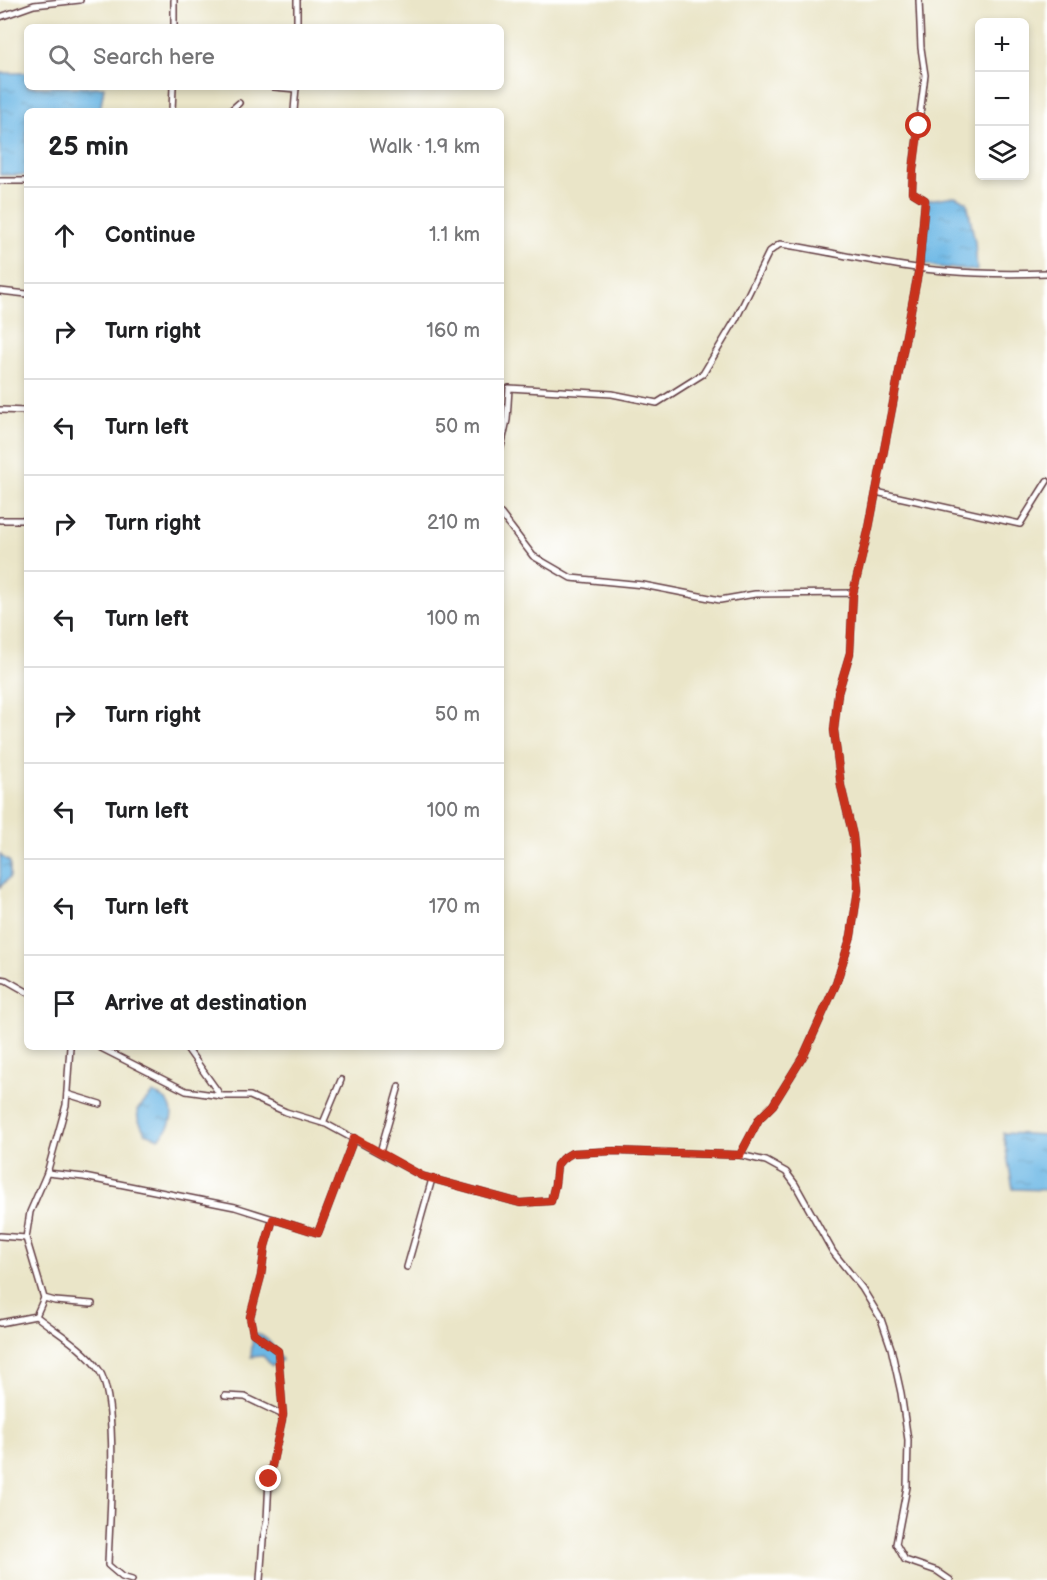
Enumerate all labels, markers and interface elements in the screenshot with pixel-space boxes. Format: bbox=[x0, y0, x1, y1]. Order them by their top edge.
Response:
map controls bbox=[975, 18, 1029, 180]
button: + bbox=[975, 18, 1029, 72]
search box bbox=[24, 24, 504, 90]
icon: search bbox=[45, 41, 78, 74]
text: Search here bbox=[93, 44, 215, 71]
button: − bbox=[975, 72, 1029, 126]
route start bbox=[905, 112, 931, 138]
button: layers bbox=[975, 126, 1029, 180]
text: 25 min bbox=[48, 132, 129, 163]
text: Walk · 1.9 km bbox=[369, 135, 480, 159]
icon: ahead bbox=[48, 219, 81, 252]
text: Continue bbox=[105, 222, 195, 249]
text: 1.1 km bbox=[429, 223, 480, 247]
icon: right bbox=[48, 315, 81, 348]
text: Turn right bbox=[105, 318, 201, 345]
text: 160 m bbox=[426, 319, 480, 343]
icon: left bbox=[48, 411, 81, 444]
text: Turn left bbox=[105, 414, 189, 441]
text: 50 m bbox=[435, 415, 480, 439]
icon: right bbox=[48, 507, 81, 540]
text: Turn right bbox=[105, 510, 201, 537]
text: 210 m bbox=[427, 511, 480, 535]
icon: left bbox=[48, 603, 81, 636]
text: Turn left bbox=[105, 606, 189, 633]
text: 100 m bbox=[427, 607, 480, 631]
icon: right bbox=[48, 699, 81, 732]
text: Turn right bbox=[105, 702, 201, 729]
text: 50 m bbox=[435, 703, 480, 727]
icon: left bbox=[48, 795, 81, 828]
text: Turn left bbox=[105, 798, 189, 825]
text: 100 m bbox=[427, 799, 480, 823]
icon: left bbox=[48, 891, 81, 924]
text: Turn left bbox=[105, 894, 189, 921]
text: 170 m bbox=[429, 895, 480, 919]
icon: arrive bbox=[48, 987, 81, 1020]
text: Arrive at destination bbox=[105, 990, 307, 1017]
route end bbox=[255, 1465, 281, 1491]

